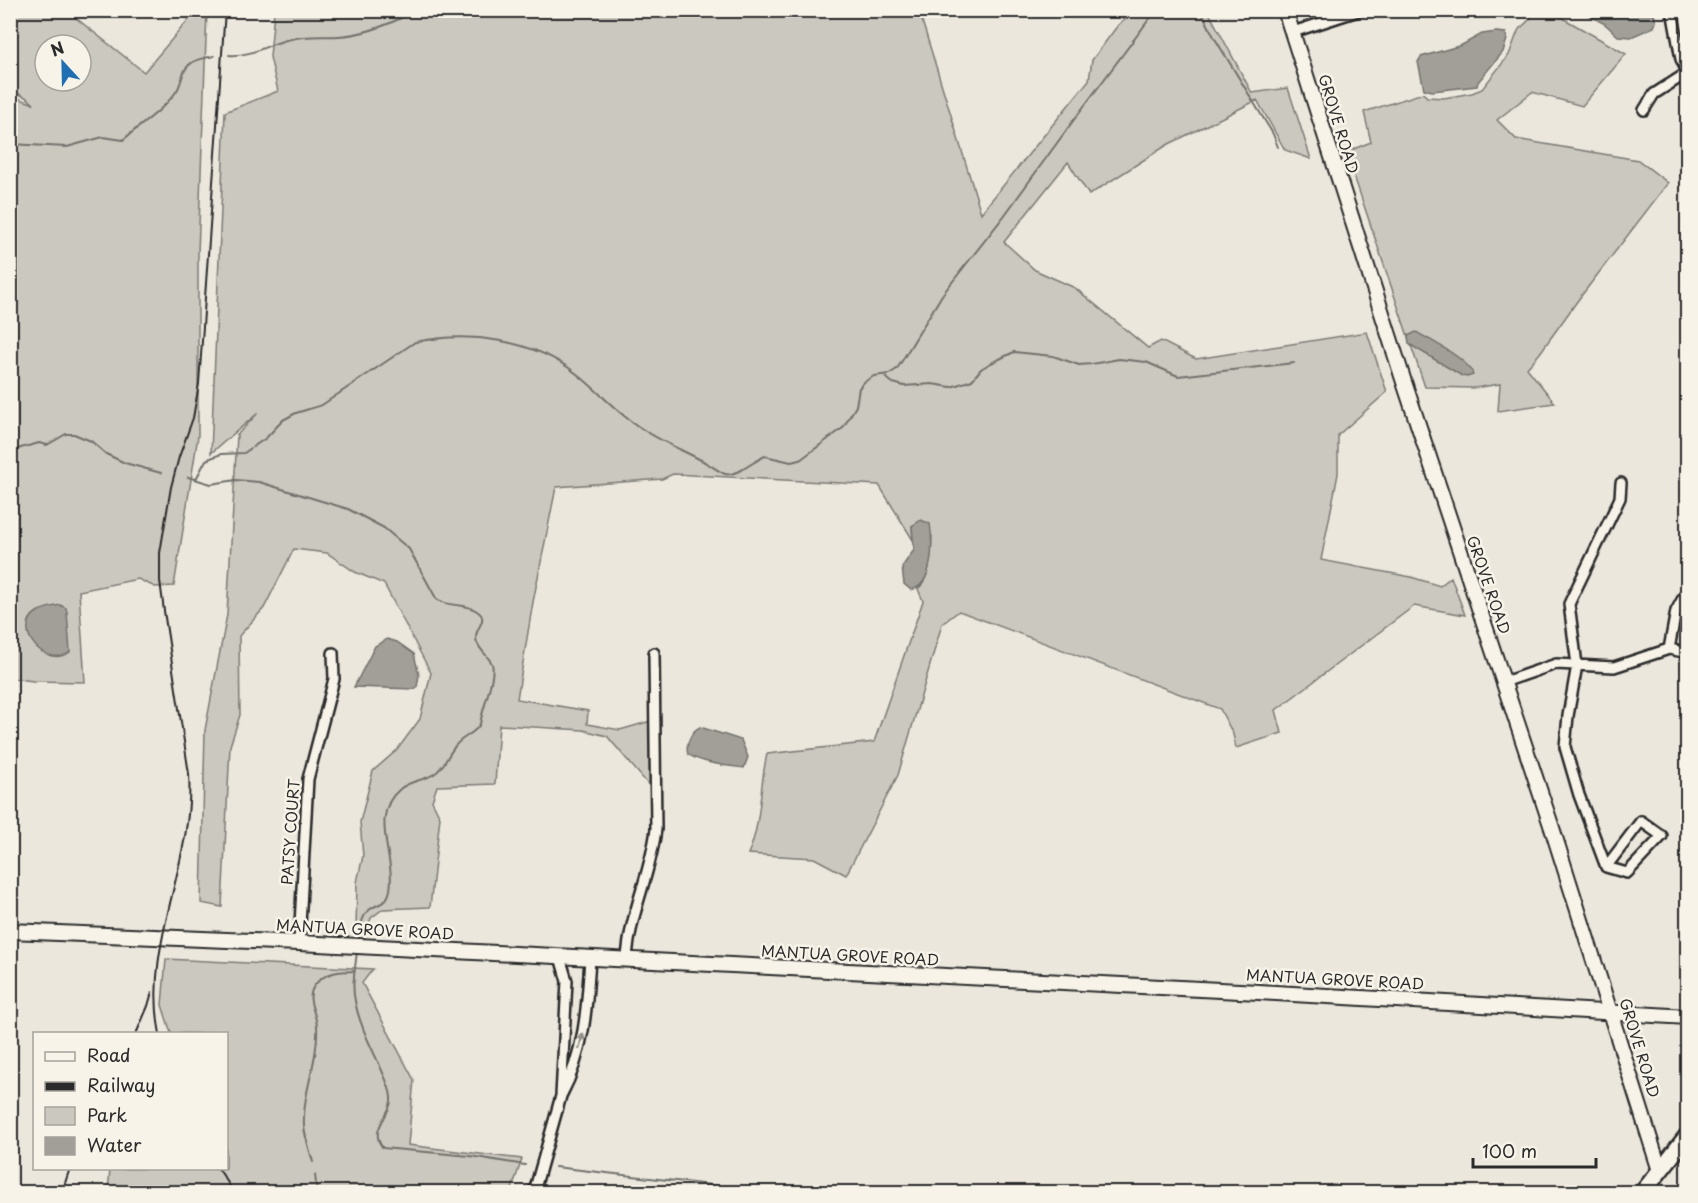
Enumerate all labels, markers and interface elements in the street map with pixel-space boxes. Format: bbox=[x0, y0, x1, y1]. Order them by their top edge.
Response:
north arrow bbox=[33, 33, 93, 93]
text: N bbox=[47, 35, 67, 62]
street label: GROVE ROAD bbox=[1313, 71, 1365, 176]
street label: GROVE ROAD bbox=[1462, 532, 1517, 637]
street label: PATSY COURT bbox=[274, 777, 305, 886]
street label: MANTUA GROVE ROAD bbox=[276, 912, 455, 945]
street label: MANTUA GROVE ROAD bbox=[761, 938, 940, 971]
street label: MANTUA GROVE ROAD bbox=[1246, 962, 1425, 995]
street label: GROVE ROAD bbox=[1614, 995, 1666, 1100]
legend bbox=[33, 1032, 228, 1170]
one-way arrow bbox=[577, 1032, 587, 1051]
text: Road bbox=[87, 1041, 131, 1068]
text: Railway bbox=[87, 1071, 155, 1098]
text: Park bbox=[87, 1101, 127, 1128]
text: Water bbox=[87, 1131, 142, 1158]
scale bar bbox=[1473, 1131, 1596, 1169]
text: 100 m bbox=[1482, 1137, 1537, 1164]

